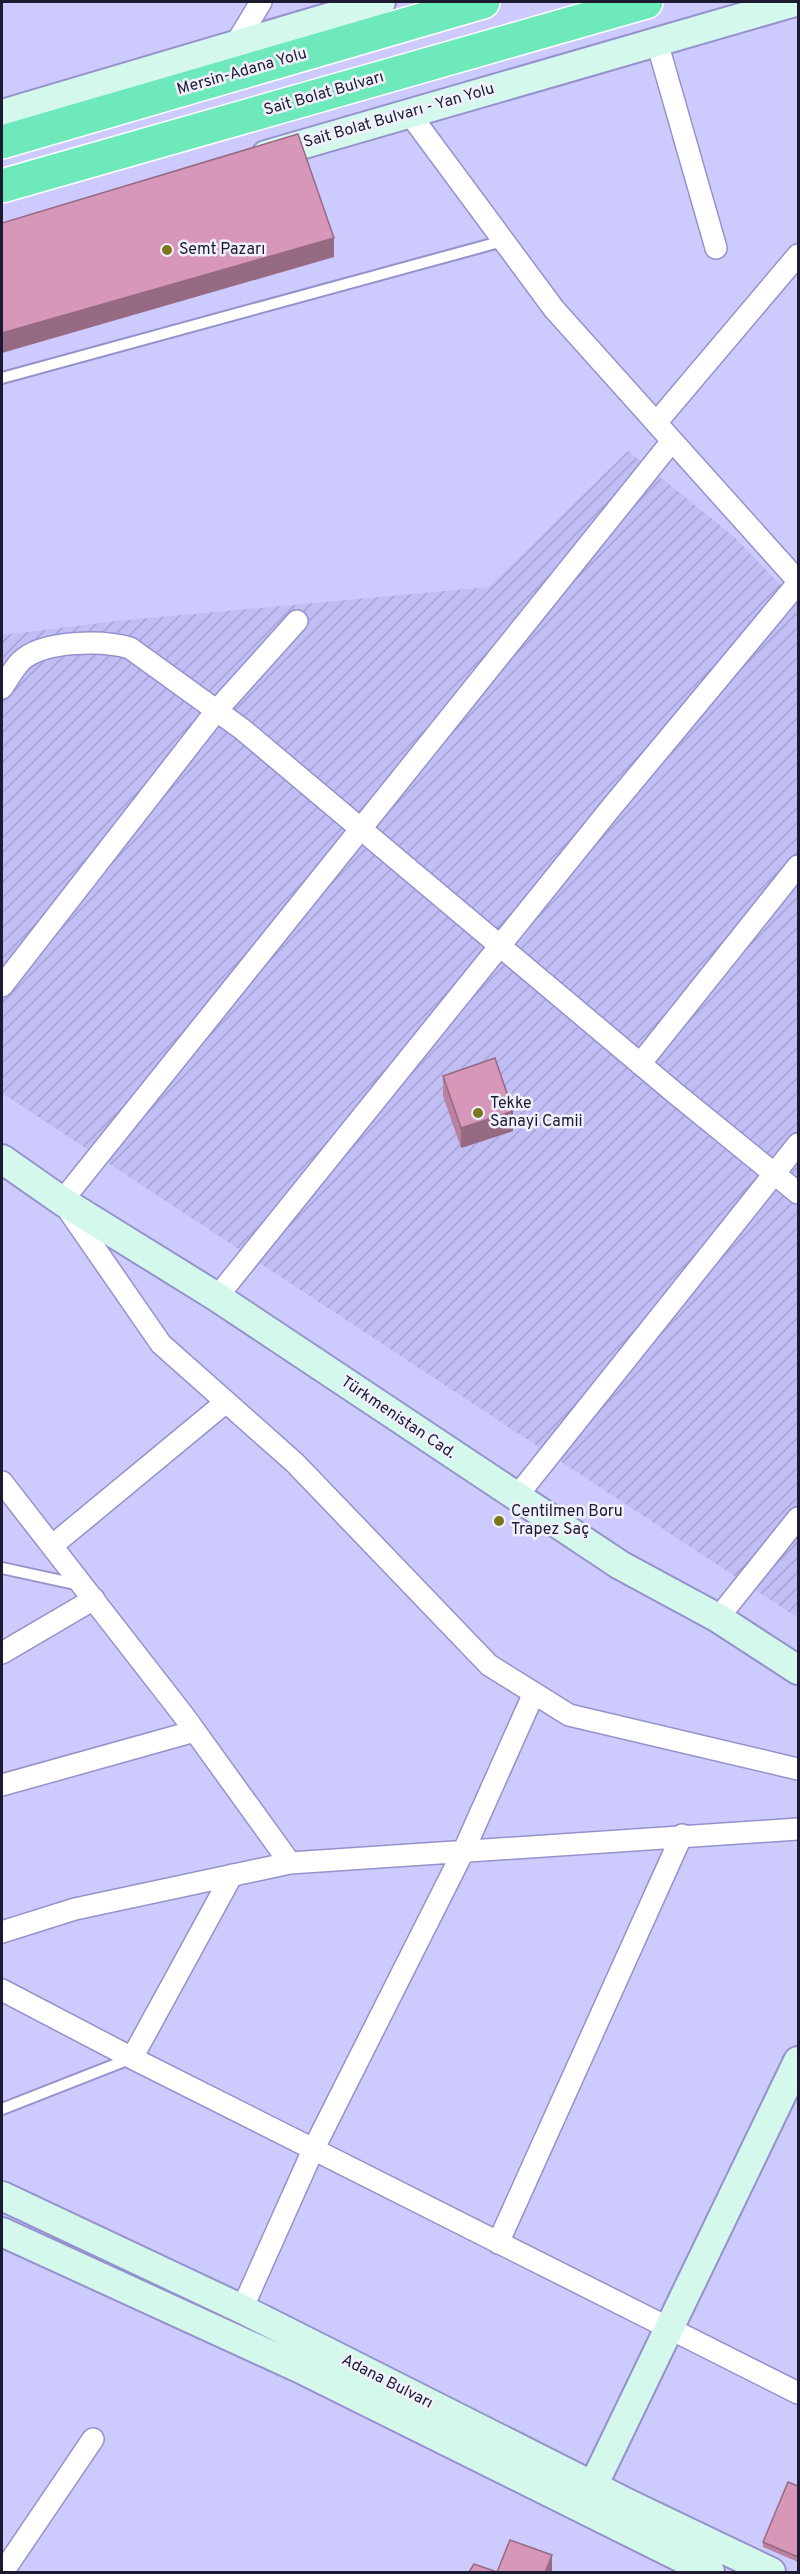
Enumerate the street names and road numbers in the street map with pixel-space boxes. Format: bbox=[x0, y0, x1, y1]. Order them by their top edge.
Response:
street label: Mersin-Adana Yolu bbox=[175, 44, 309, 100]
street label: Sait Bolat Bulvarı bbox=[262, 67, 386, 121]
street label: Sait Bolat Bulvarı - Yan Yolu bbox=[301, 79, 497, 153]
street label: Türkmenistan Cad. bbox=[337, 1372, 459, 1464]
street label: Adana Bulvarı bbox=[338, 2350, 436, 2414]

